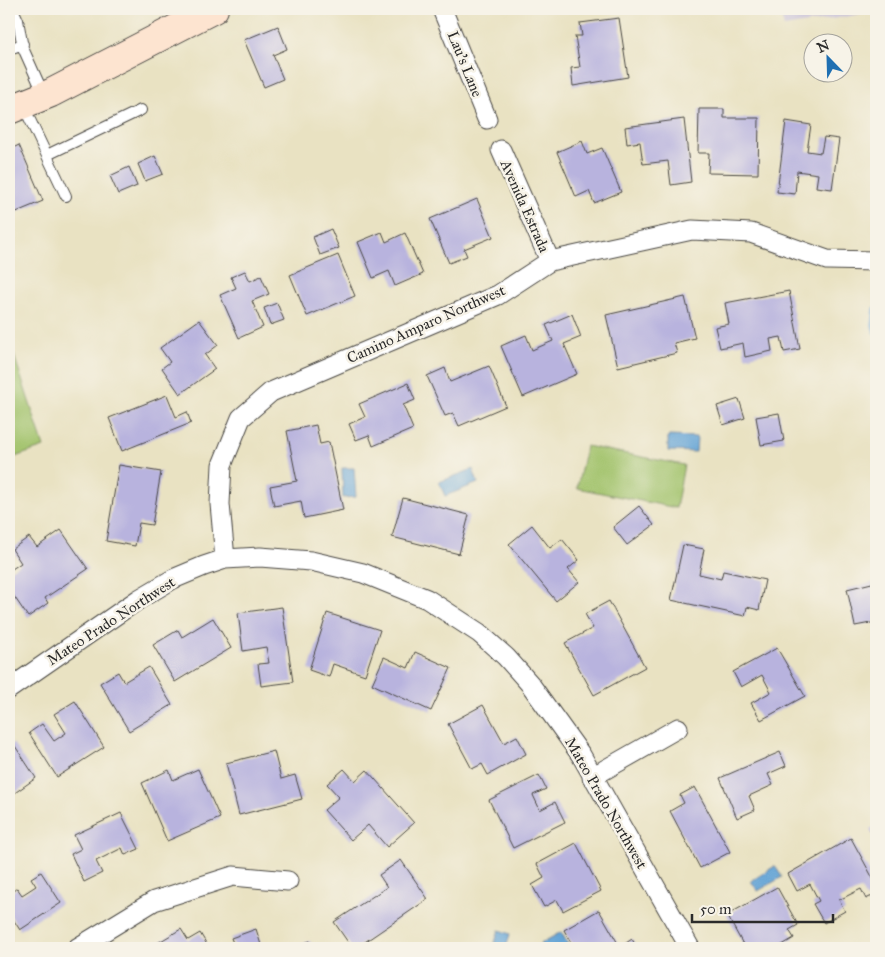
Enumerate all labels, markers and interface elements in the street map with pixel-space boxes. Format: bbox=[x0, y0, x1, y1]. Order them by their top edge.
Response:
street label: Lau's Lane bbox=[444, 28, 486, 100]
north arrow bbox=[802, 32, 852, 82]
text: N bbox=[814, 36, 832, 57]
street label: Avenida Estrada bbox=[496, 156, 554, 256]
street label: Camino Amparo Northwest bbox=[344, 281, 508, 367]
street label: Mateo Prado Northwest bbox=[44, 572, 179, 669]
street label: Mateo Prado Northwest bbox=[561, 734, 651, 873]
scale bar bbox=[692, 892, 834, 924]
text: 50 m bbox=[700, 900, 732, 918]

